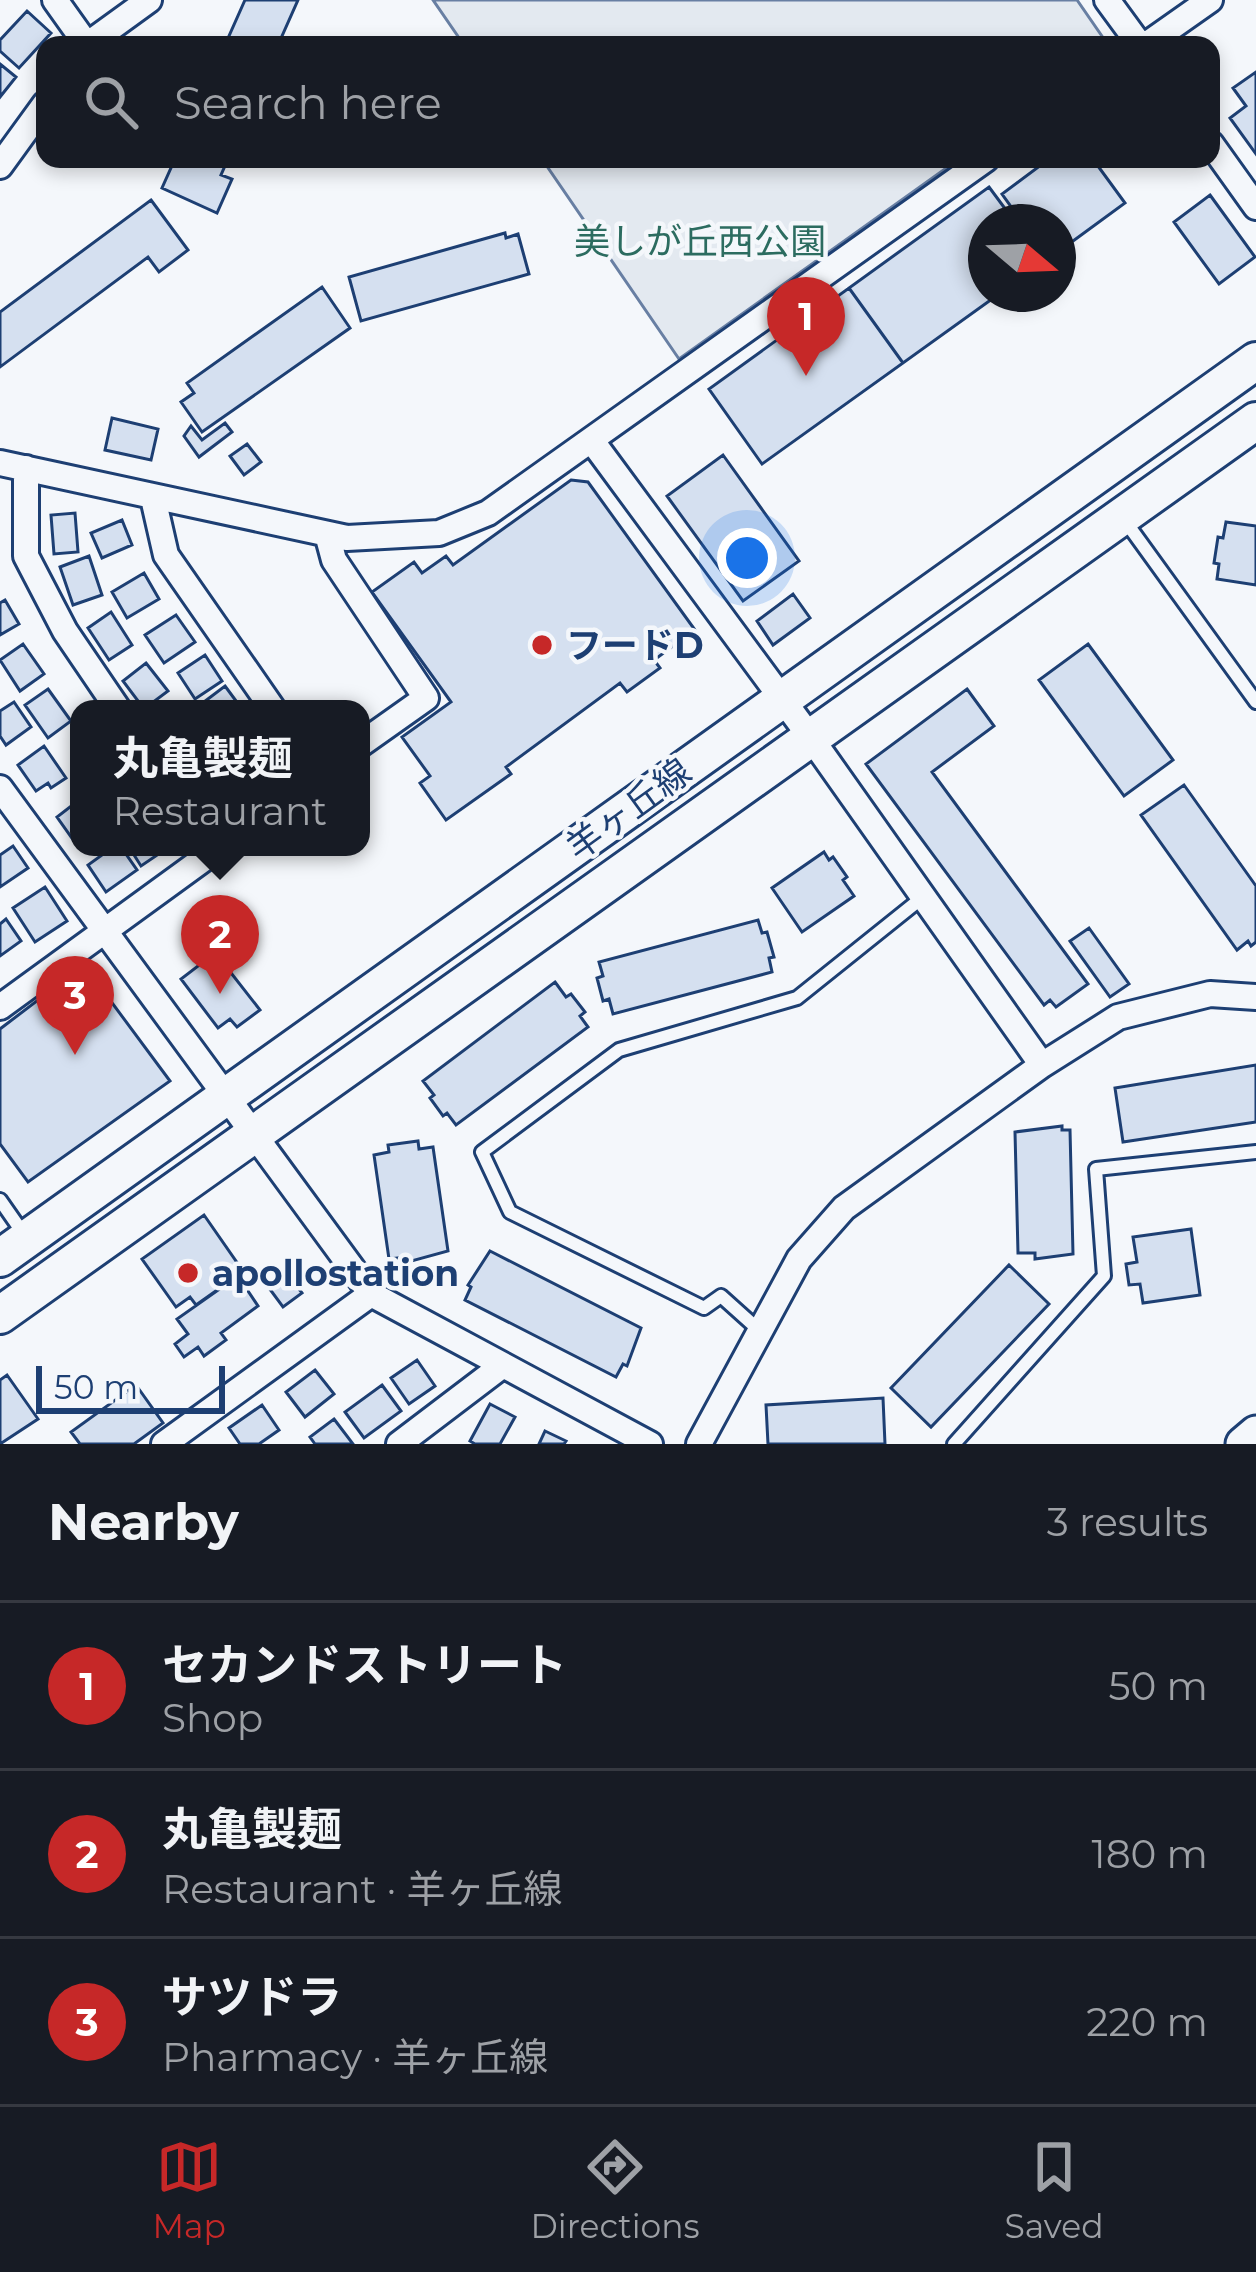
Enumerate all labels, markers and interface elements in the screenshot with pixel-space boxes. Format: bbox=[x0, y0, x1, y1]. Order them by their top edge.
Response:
search box bbox=[36, 36, 1220, 168]
icon: search bbox=[78, 69, 144, 135]
text: Search here bbox=[174, 75, 442, 130]
north arrow bbox=[968, 204, 1076, 312]
park label: 美しが丘西公園 bbox=[574, 219, 826, 263]
pin: 1 bbox=[767, 277, 845, 376]
your location bbox=[717, 528, 777, 588]
place label: フードD bbox=[566, 623, 704, 667]
marker: フードD bbox=[529, 632, 555, 658]
popup bbox=[70, 700, 370, 856]
text: 丸亀製麺 bbox=[113, 730, 293, 785]
street label: 羊ヶ丘線 bbox=[557, 749, 699, 869]
text: Restaurant bbox=[113, 787, 327, 835]
pin: 2 bbox=[181, 895, 259, 994]
pin: 3 bbox=[36, 956, 114, 1055]
place label: apollostation bbox=[212, 1251, 459, 1295]
marker: apollostation bbox=[175, 1260, 201, 1286]
scale bar bbox=[36, 1360, 225, 1413]
text: 50 m bbox=[54, 1367, 138, 1407]
text: Nearby bbox=[48, 1491, 239, 1553]
text: 3 results bbox=[1047, 1498, 1208, 1546]
text: セカンドストリート bbox=[162, 1637, 567, 1692]
text: 1 bbox=[79, 1662, 95, 1710]
text: 50 m bbox=[1109, 1662, 1208, 1710]
text: Shop bbox=[162, 1694, 263, 1742]
text: 丸亀製麺 bbox=[162, 1801, 342, 1856]
text: 2 bbox=[75, 1830, 99, 1878]
text: 180 m bbox=[1092, 1830, 1208, 1878]
text: Restaurant · 羊ヶ丘線 bbox=[162, 1865, 563, 1913]
text: サツドラ bbox=[162, 1969, 342, 2024]
text: 3 bbox=[75, 1998, 99, 2046]
text: 220 m bbox=[1086, 1998, 1208, 2046]
text: Pharmacy · 羊ヶ丘線 bbox=[162, 2033, 548, 2081]
tab: Map bbox=[152, 2134, 226, 2246]
tab: Directions bbox=[531, 2134, 700, 2246]
tab: Saved bbox=[1004, 2134, 1104, 2246]

